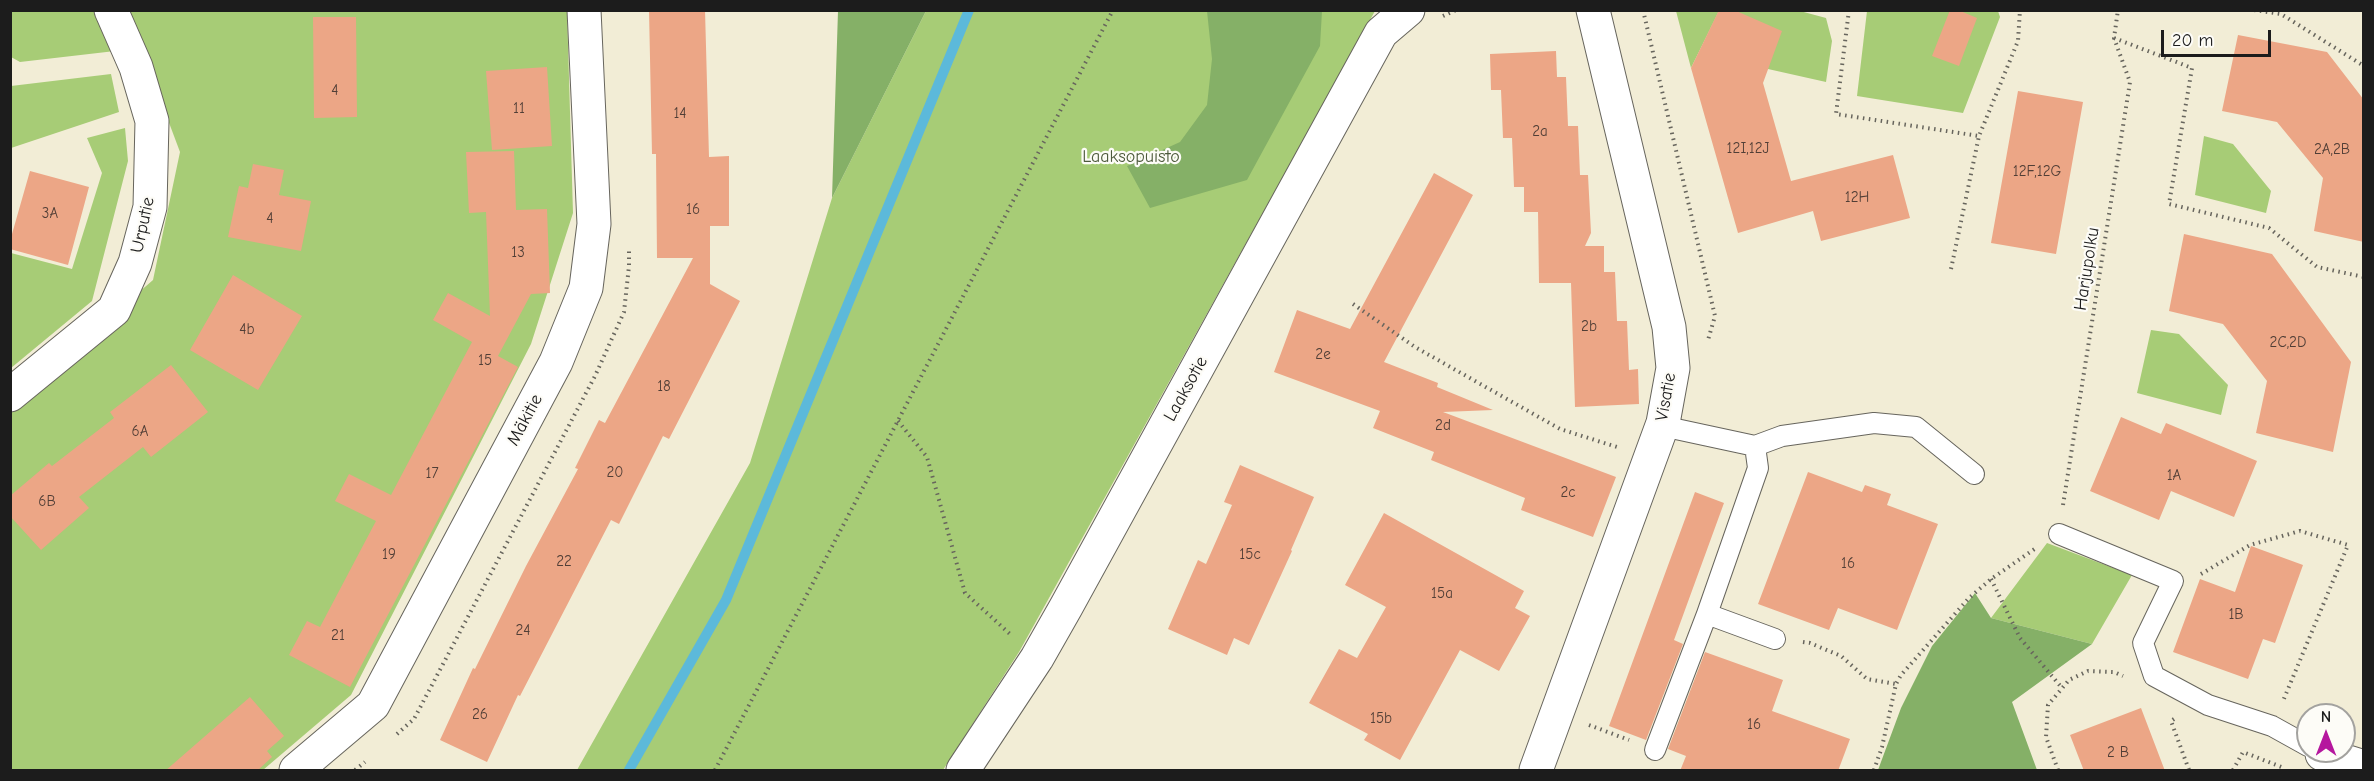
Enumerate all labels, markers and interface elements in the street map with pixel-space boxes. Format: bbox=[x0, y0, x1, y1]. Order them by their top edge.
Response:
scale bar bbox=[2164, 18, 2274, 56]
text: 20 m bbox=[2172, 30, 2213, 51]
house number: 4 bbox=[331, 82, 339, 100]
house number: 11 bbox=[513, 100, 525, 118]
house number: 14 bbox=[673, 105, 687, 123]
house number: 2a bbox=[1532, 123, 1548, 141]
house number: 12I,12J bbox=[1727, 140, 1769, 158]
house number: 2A,2B bbox=[2314, 141, 2350, 159]
park label: Laaksopuisto bbox=[1082, 146, 1180, 168]
house number: 12F,12G bbox=[2013, 163, 2061, 181]
house number: 12H bbox=[1845, 189, 1869, 207]
street label: Urputie bbox=[127, 195, 159, 255]
house number: 16 bbox=[686, 201, 700, 219]
house number: 3A bbox=[42, 205, 58, 223]
house number: 4 bbox=[266, 210, 274, 228]
street label: Harjupolku bbox=[2070, 226, 2104, 312]
house number: 13 bbox=[511, 244, 525, 262]
house number: 2b bbox=[1581, 318, 1597, 336]
house number: 4b bbox=[239, 321, 255, 339]
house number: 2C,2D bbox=[2270, 334, 2306, 352]
house number: 2e bbox=[1315, 346, 1331, 364]
house number: 15 bbox=[478, 352, 492, 370]
street label: Laaksotie bbox=[1159, 353, 1213, 425]
street label: Visatie bbox=[1651, 371, 1681, 423]
house number: 18 bbox=[657, 378, 671, 396]
street label: Mäkitie bbox=[502, 390, 548, 450]
house number: 2d bbox=[1435, 417, 1451, 435]
house number: 6A bbox=[132, 423, 148, 441]
house number: 20 bbox=[607, 464, 623, 482]
house number: 17 bbox=[425, 465, 439, 483]
house number: 1A bbox=[2167, 467, 2181, 485]
house number: 2c bbox=[1560, 484, 1576, 502]
house number: 6B bbox=[38, 493, 56, 511]
house number: 19 bbox=[382, 546, 396, 564]
house number: 15c bbox=[1239, 546, 1261, 564]
house number: 22 bbox=[556, 553, 572, 571]
house number: 16 bbox=[1841, 555, 1855, 573]
house number: 15a bbox=[1431, 585, 1453, 603]
house number: 1B bbox=[2228, 606, 2244, 624]
house number: 24 bbox=[515, 622, 531, 640]
house number: 21 bbox=[331, 627, 345, 645]
north arrow bbox=[2296, 703, 2356, 763]
house number: 26 bbox=[472, 706, 488, 724]
text: N bbox=[2321, 708, 2331, 726]
house number: 15b bbox=[1370, 710, 1392, 728]
house number: 16 bbox=[1747, 716, 1761, 734]
house number: 2 B bbox=[2107, 744, 2129, 762]

